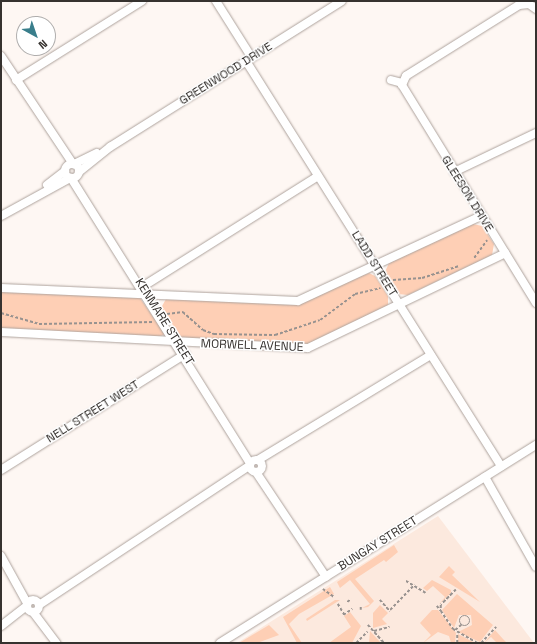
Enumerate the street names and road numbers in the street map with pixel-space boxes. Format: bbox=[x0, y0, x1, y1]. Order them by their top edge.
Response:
street label: GREENWOOD DRIVE bbox=[177, 40, 275, 108]
street label: GLEESON DRIVE bbox=[438, 153, 496, 235]
street label: LADD STREET bbox=[348, 228, 400, 300]
street label: KENMARE STREET bbox=[132, 276, 196, 368]
street label: MORWELL AVENUE bbox=[200, 337, 304, 355]
street label: NELL STREET WEST bbox=[44, 377, 142, 447]
street label: BUNGAY STREET bbox=[336, 514, 420, 574]

